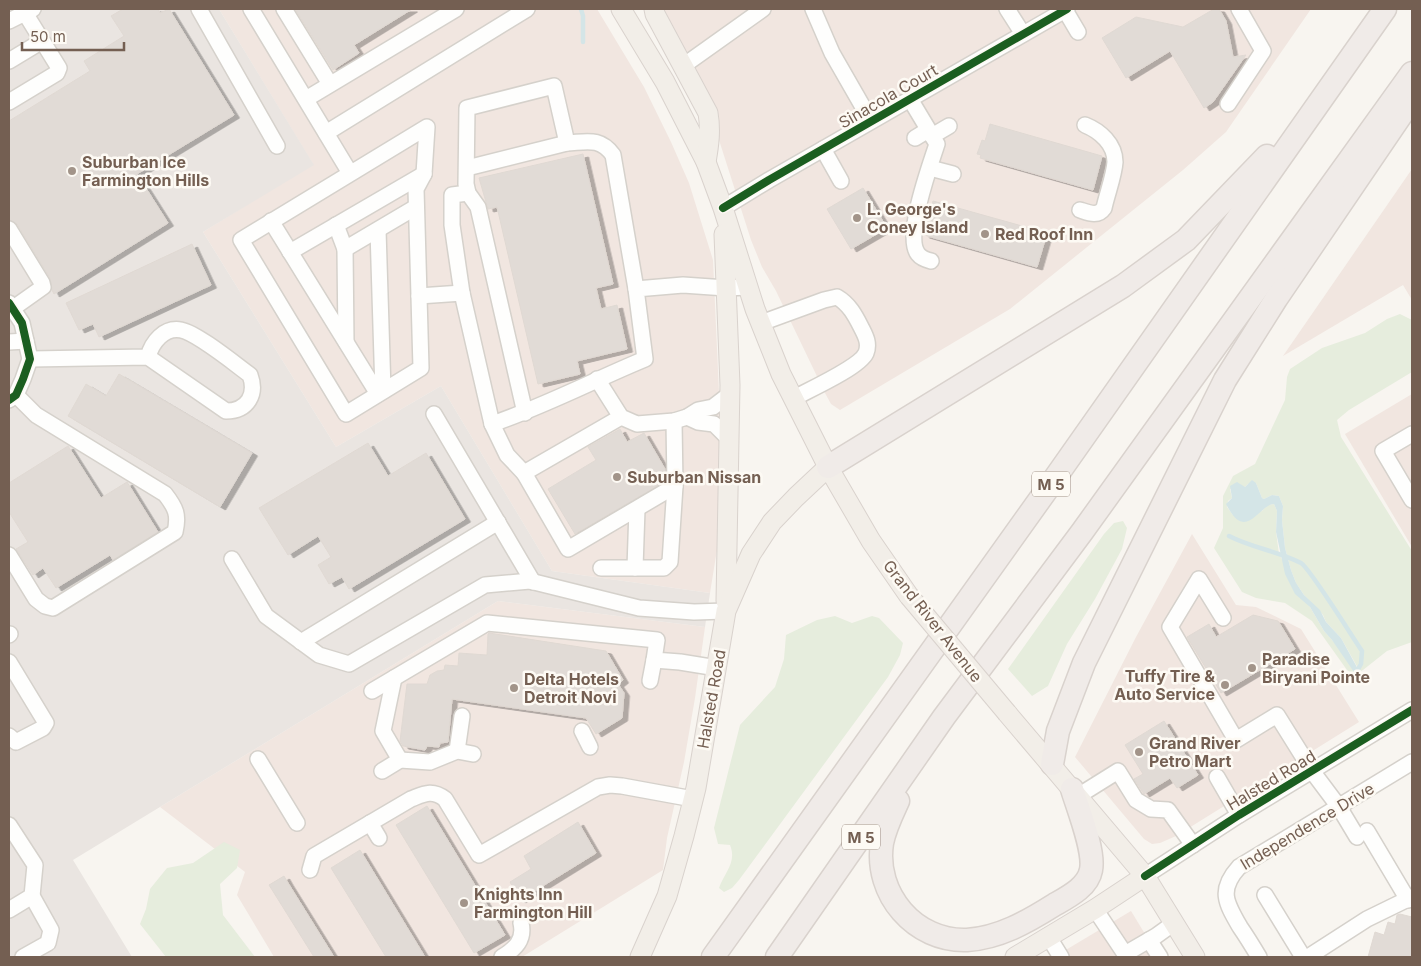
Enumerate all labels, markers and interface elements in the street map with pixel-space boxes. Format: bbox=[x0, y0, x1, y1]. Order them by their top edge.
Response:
scale bar bbox=[22, 20, 125, 52]
text: 50 m bbox=[30, 27, 66, 46]
street label: Sinacola Court bbox=[835, 60, 941, 132]
place label: Suburban Ice Farmington Hills bbox=[82, 152, 209, 190]
marker: Suburban Ice Farmington Hills bbox=[66, 165, 78, 177]
place label: L. George's Coney Island bbox=[867, 199, 968, 237]
marker: L. George's Coney Island bbox=[851, 212, 863, 224]
place label: Red Roof Inn bbox=[995, 224, 1093, 244]
marker: Red Roof Inn bbox=[979, 228, 991, 240]
place label: Suburban Nissan bbox=[627, 467, 761, 487]
marker: Suburban Nissan bbox=[611, 471, 623, 483]
road number: M 5 bbox=[1032, 472, 1070, 496]
street label: Grand River Avenue bbox=[879, 556, 987, 686]
street label: Halsted Road bbox=[692, 648, 730, 750]
place label: Paradise Biryani Pointe bbox=[1262, 649, 1370, 687]
marker: Paradise Biryani Pointe bbox=[1246, 662, 1258, 674]
place label: Tuffy Tire & Auto Service bbox=[1114, 666, 1215, 704]
place label: Delta Hotels Detroit Novi bbox=[524, 669, 619, 707]
marker: Tuffy Tire & Auto Service bbox=[1219, 679, 1231, 691]
marker: Delta Hotels Detroit Novi bbox=[508, 682, 520, 694]
place label: Grand River Petro Mart bbox=[1149, 733, 1241, 771]
marker: Grand River Petro Mart bbox=[1133, 746, 1145, 758]
street label: Halsted Road bbox=[1223, 746, 1319, 814]
street label: Independence Drive bbox=[1236, 778, 1378, 874]
road number: M 5 bbox=[842, 824, 880, 850]
place label: Knights Inn Farmington Hill bbox=[474, 884, 592, 922]
marker: Knights Inn Farmington Hill bbox=[458, 897, 470, 909]

